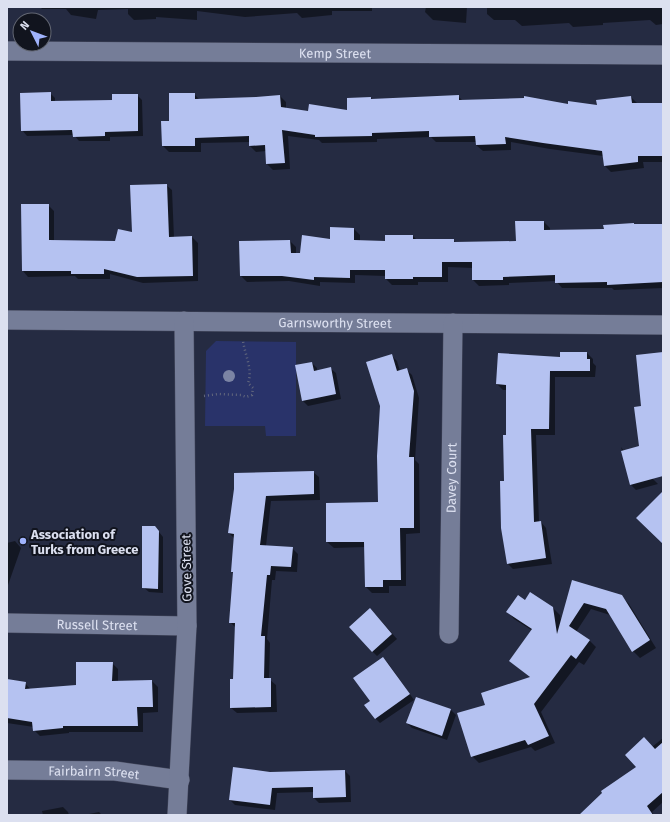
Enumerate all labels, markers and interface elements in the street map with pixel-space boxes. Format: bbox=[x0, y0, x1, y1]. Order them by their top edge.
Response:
north arrow bbox=[12, 12, 52, 52]
text: N bbox=[18, 19, 32, 33]
street label: Kemp Street bbox=[299, 46, 371, 61]
street label: Garnsworthy Street bbox=[278, 315, 392, 331]
street label: Davey Court bbox=[444, 442, 459, 513]
place label: Association of Turks from Greece bbox=[30, 527, 138, 557]
street label: Gove Street bbox=[178, 534, 195, 602]
marker: Association of Turks from Greece bbox=[18, 536, 28, 546]
street label: Russell Street bbox=[56, 617, 138, 633]
street label: Fairbairn Street bbox=[48, 763, 141, 782]

